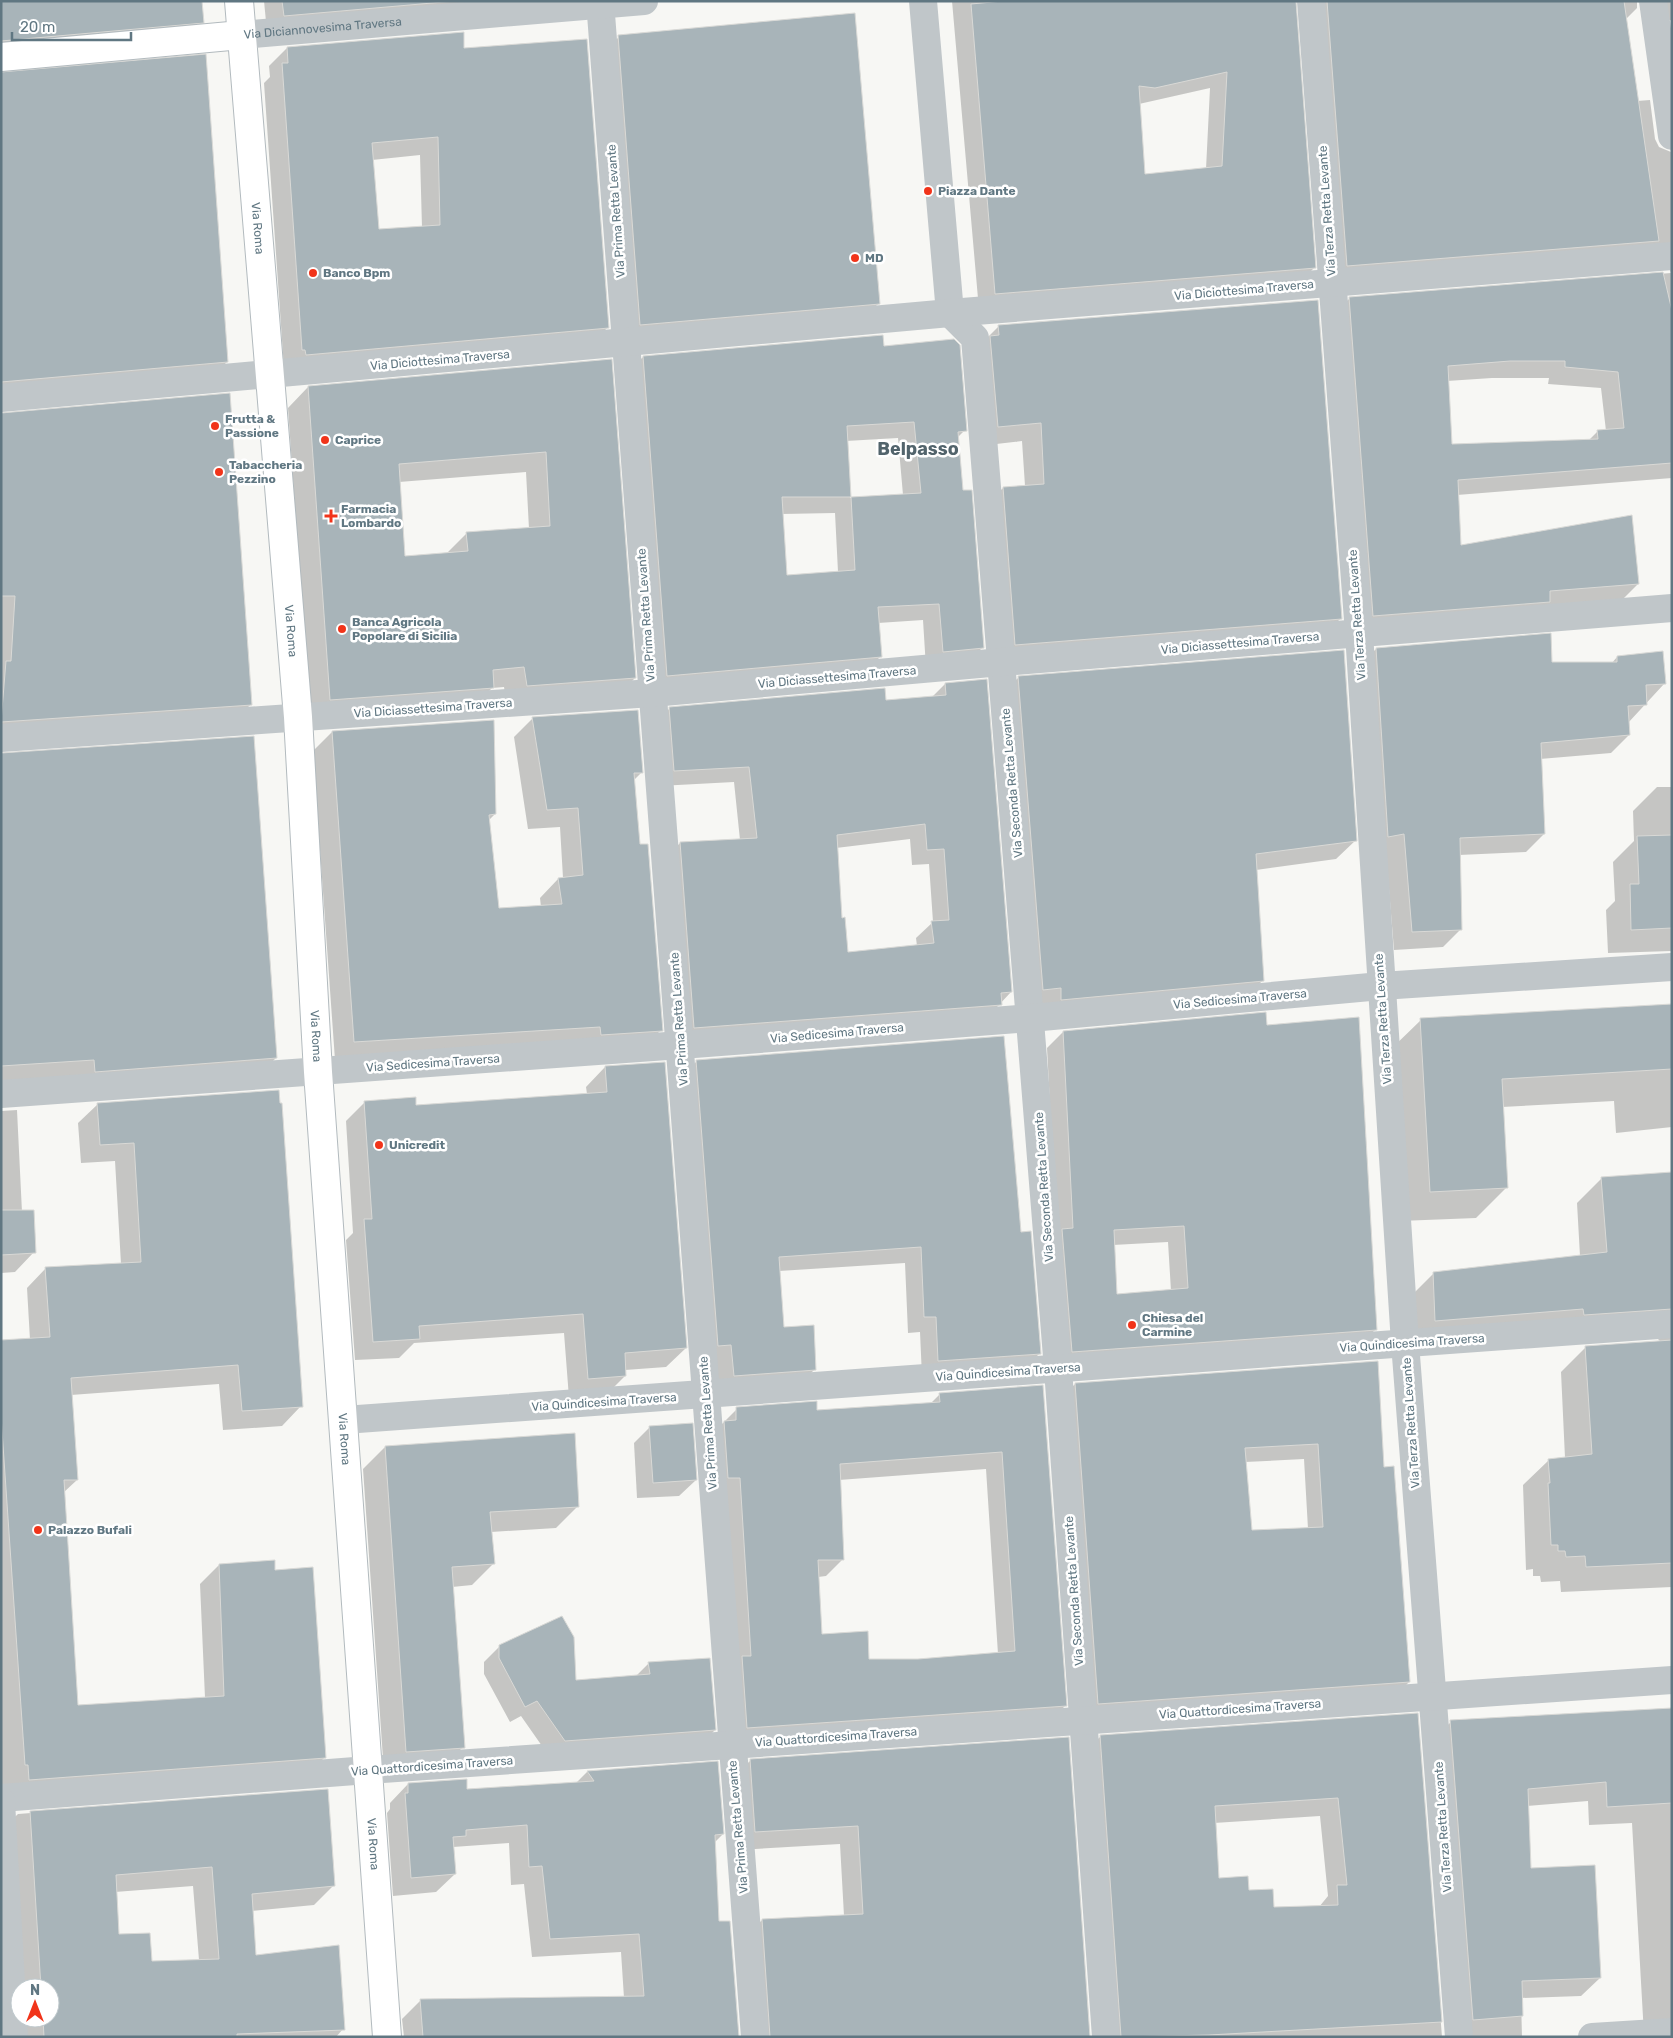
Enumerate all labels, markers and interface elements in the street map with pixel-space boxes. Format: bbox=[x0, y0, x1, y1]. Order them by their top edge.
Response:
scale bar bbox=[12, 10, 131, 42]
street label: Via Diciannovesima Traversa bbox=[243, 14, 402, 42]
text: 20 m bbox=[20, 18, 55, 36]
street label: Via Prima Retta Levante bbox=[604, 143, 628, 278]
street label: Via Terza Retta Levante bbox=[1315, 145, 1339, 277]
place label: Piazza Dante bbox=[938, 184, 1016, 198]
marker: Piazza Dante bbox=[922, 185, 934, 197]
street label: Via Roma bbox=[249, 202, 267, 255]
place label: MD bbox=[865, 251, 884, 265]
marker: MD bbox=[849, 252, 861, 264]
place label: Banco Bpm bbox=[323, 266, 390, 280]
marker: Banco Bpm bbox=[307, 267, 319, 279]
street label: Via Diciottesima Traversa bbox=[1174, 277, 1314, 303]
street label: Via Diciottesima Traversa bbox=[370, 347, 510, 373]
place label: Frutta & Passione bbox=[225, 412, 279, 440]
marker: Frutta & Passione bbox=[209, 420, 221, 432]
place label: Caprice bbox=[335, 433, 381, 447]
marker: Caprice bbox=[319, 434, 331, 446]
district label: Belpasso bbox=[877, 438, 959, 460]
place label: Tabaccheria Pezzino bbox=[229, 458, 302, 486]
marker: Tabaccheria Pezzino bbox=[213, 466, 225, 478]
place label: Farmacia Lombardo bbox=[341, 502, 401, 530]
marker: Farmacia Lombardo bbox=[325, 510, 337, 522]
street label: Via Prima Retta Levante bbox=[634, 547, 658, 682]
street label: Via Terza Retta Levante bbox=[1345, 549, 1369, 681]
street label: Via Roma bbox=[282, 604, 300, 658]
place label: Banca Agricola Popolare di Sicilia bbox=[352, 615, 457, 643]
marker: Banca Agricola Popolare di Sicilia bbox=[336, 623, 348, 635]
street label: Via Diciassettesima Traversa bbox=[1160, 629, 1320, 657]
street label: Via Diciassettesima Traversa bbox=[757, 663, 917, 691]
street label: Via Diciassettesima Traversa bbox=[353, 695, 513, 721]
street label: Via Seconda Retta Levante bbox=[998, 707, 1026, 858]
street label: Via Prima Retta Levante bbox=[667, 951, 691, 1086]
street label: Via Terza Retta Levante bbox=[1371, 953, 1395, 1085]
street label: Via Sedicesima Traversa bbox=[1173, 986, 1307, 1012]
street label: Via Roma bbox=[308, 1010, 324, 1063]
street label: Via Sedicesima Traversa bbox=[770, 1020, 904, 1046]
street label: Via Sedicesima Traversa bbox=[366, 1051, 500, 1075]
street label: Via Seconda Retta Levante bbox=[1032, 1111, 1056, 1262]
place label: Unicredit bbox=[389, 1138, 445, 1152]
marker: Unicredit bbox=[373, 1139, 385, 1151]
place label: Chiesa del Carmine bbox=[1142, 1311, 1203, 1339]
marker: Chiesa del Carmine bbox=[1126, 1319, 1138, 1331]
street label: Via Quindicesima Traversa bbox=[1339, 1331, 1485, 1355]
street label: Via Prima Retta Levante bbox=[696, 1355, 720, 1490]
street label: Via Terza Retta Levante bbox=[1399, 1357, 1423, 1489]
street label: Via Quindicesima Traversa bbox=[935, 1360, 1081, 1384]
street label: Via Quindicesima Traversa bbox=[531, 1390, 677, 1414]
street label: Via Roma bbox=[335, 1412, 353, 1466]
street label: Via Seconda Retta Levante bbox=[1062, 1515, 1086, 1666]
place label: Palazzo Bufali bbox=[48, 1523, 132, 1537]
marker: Palazzo Bufali bbox=[32, 1524, 44, 1536]
street label: Via Quattordicesima Traversa bbox=[1158, 1696, 1322, 1722]
street label: Via Quattordicesima Traversa bbox=[754, 1724, 918, 1750]
street label: Via Quattordicesima Traversa bbox=[350, 1753, 514, 1779]
street label: Via Prima Retta Levante bbox=[725, 1759, 751, 1894]
street label: Via Terza Retta Levante bbox=[1431, 1761, 1455, 1893]
street label: Via Roma bbox=[364, 1817, 382, 1871]
north arrow bbox=[10, 1978, 60, 2028]
text: N bbox=[30, 1982, 40, 1999]

